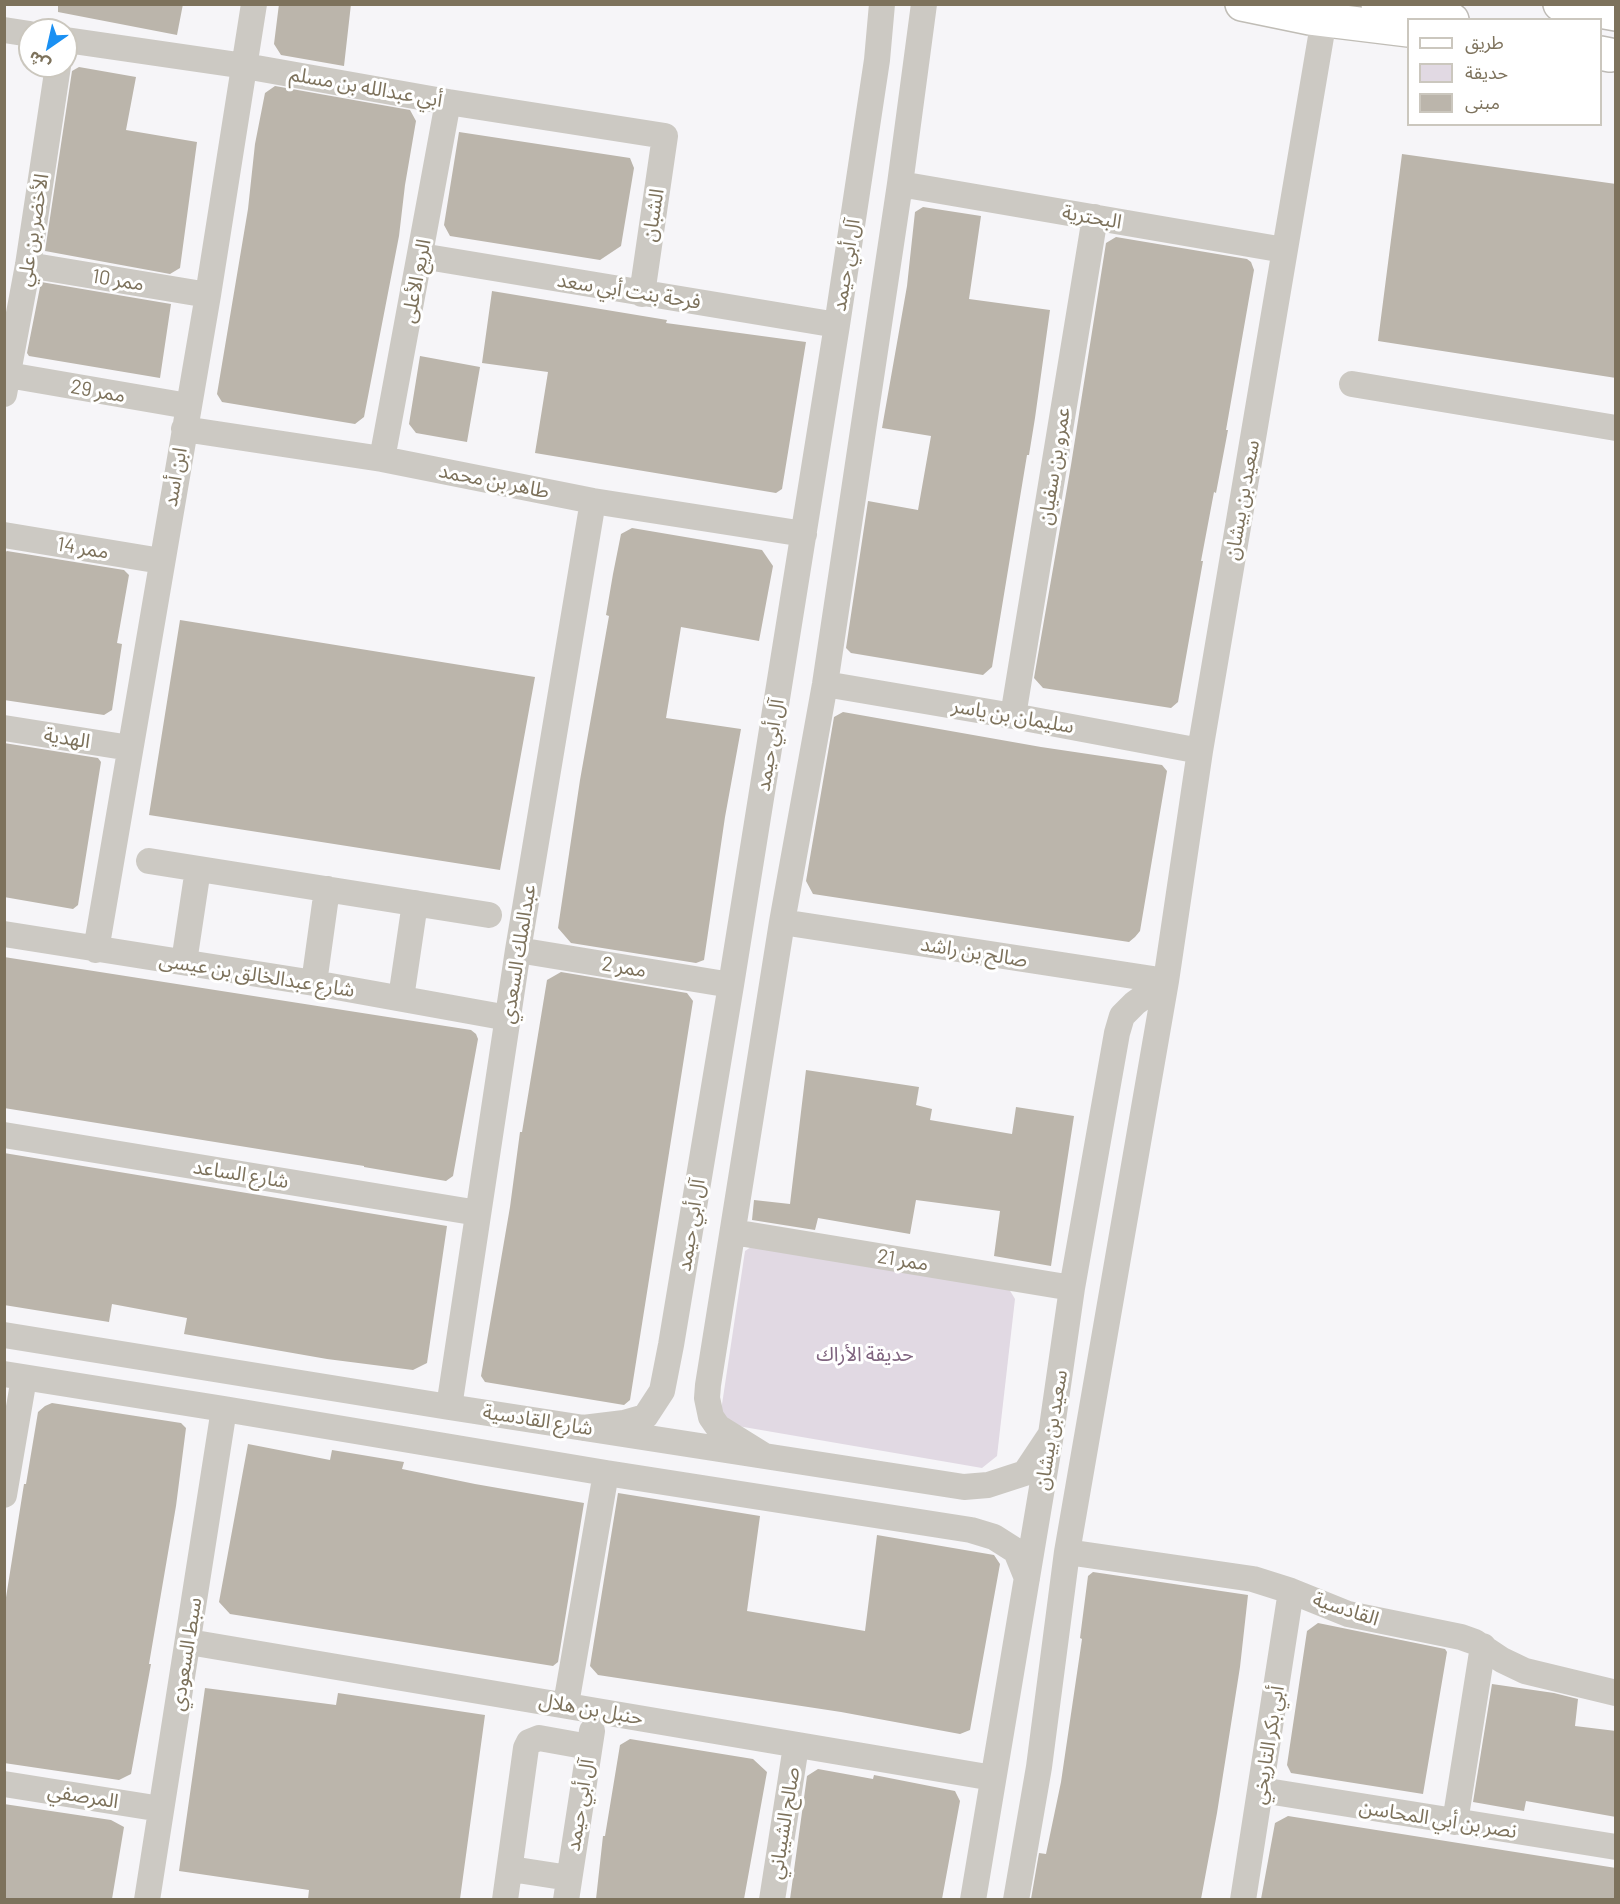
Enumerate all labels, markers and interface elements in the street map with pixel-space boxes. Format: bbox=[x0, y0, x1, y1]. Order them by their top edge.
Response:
north arrow bbox=[18, 18, 78, 78]
legend bbox=[1407, 18, 1602, 126]
text: طريق bbox=[1465, 31, 1504, 53]
text: ش bbox=[24, 48, 53, 76]
text: حديقة bbox=[1465, 61, 1508, 83]
street label: أبي عبدالله بن مسلم bbox=[288, 62, 444, 112]
text: مبنى bbox=[1465, 91, 1500, 113]
street label: الأخضر بن علي bbox=[12, 172, 54, 288]
street label: الشبان bbox=[637, 187, 669, 243]
street label: البحترية bbox=[1060, 200, 1124, 234]
street label: آل أبي حيمد bbox=[827, 217, 865, 313]
street label: الريع الأعلى bbox=[396, 237, 436, 325]
street label: ممر 10 bbox=[90, 264, 146, 296]
street label: فرحة بنت أبي سعد bbox=[555, 268, 703, 314]
street label: ممر 29 bbox=[69, 374, 127, 408]
street label: عمرو بن سفيان bbox=[1033, 405, 1075, 527]
street label: سعيد بن بيشان bbox=[1220, 438, 1264, 562]
street label: ابن أسد bbox=[158, 445, 192, 509]
street label: طاهر بن محمد bbox=[437, 459, 551, 503]
street label: ممر 14 bbox=[55, 532, 111, 564]
street label: سليمان بن ياسر bbox=[950, 693, 1076, 739]
street label: آل أبي حيمد bbox=[751, 697, 789, 793]
street label: الهدية bbox=[42, 723, 92, 753]
street label: عبدالملك السعدي bbox=[495, 883, 541, 1025]
street label: صالح بن راشد bbox=[919, 932, 1029, 972]
street label: شارع عبدالخالق بن عيسى bbox=[158, 948, 356, 1002]
street label: ممر 2 bbox=[600, 952, 648, 982]
street label: شارع الساعد bbox=[191, 1155, 291, 1193]
street label: آل أبي حيمد bbox=[672, 1177, 710, 1273]
street label: ممر 21 bbox=[876, 1244, 930, 1276]
park label: حديقة الأراك bbox=[816, 1342, 914, 1366]
street label: سعيد بن بيشان bbox=[1030, 1368, 1072, 1492]
street label: شارع القادسية bbox=[481, 1399, 595, 1441]
street label: القادسية bbox=[1310, 1587, 1382, 1631]
street label: سبط السعودي bbox=[165, 1595, 207, 1713]
street label: أبي بكر التاريخي bbox=[1247, 1684, 1289, 1806]
street label: حنبل بن هلال bbox=[537, 1688, 645, 1730]
street label: آل أبي حيمد bbox=[561, 1757, 599, 1853]
street label: صالح الشيباني bbox=[763, 1765, 805, 1881]
street label: المرصفي bbox=[46, 1779, 120, 1813]
street label: نصر بن أبي المحاسن bbox=[1357, 1795, 1519, 1843]

